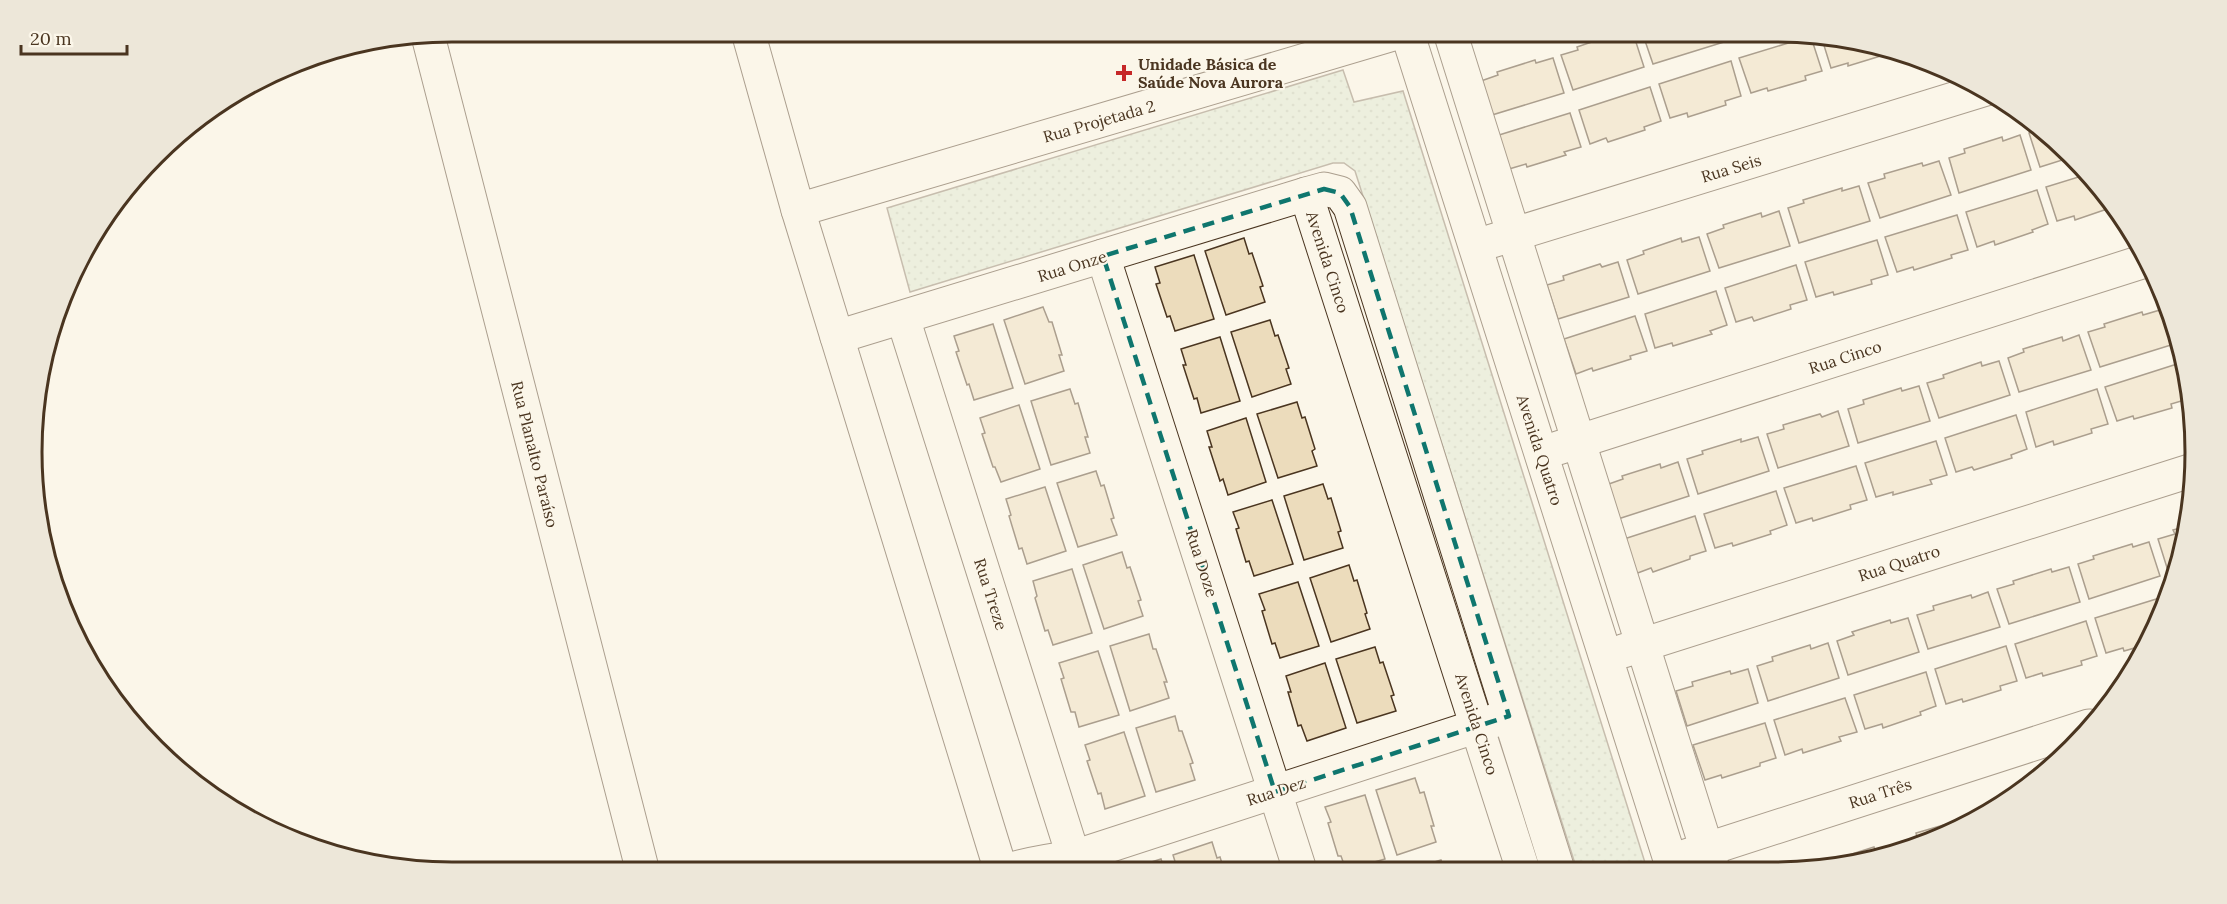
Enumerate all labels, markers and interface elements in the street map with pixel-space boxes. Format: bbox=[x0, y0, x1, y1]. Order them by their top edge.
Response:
scale bar bbox=[21, 18, 128, 56]
text: 20 m bbox=[30, 27, 72, 50]
place label: Unidade Básica de Saúde Nova Aurora bbox=[1138, 54, 1284, 92]
marker: Unidade Básica de Saúde Nova Aurora bbox=[1115, 64, 1133, 82]
street label: Rua Projetada 2 bbox=[1041, 95, 1157, 147]
street label: Rua Seis bbox=[1699, 149, 1763, 187]
street label: Avenida Cinco bbox=[1302, 208, 1354, 315]
street label: Rua Onze bbox=[1035, 246, 1109, 286]
street label: Rua Cinco bbox=[1806, 336, 1884, 378]
street label: Rua Planalto Paraíso bbox=[507, 379, 563, 529]
street label: Avenida Quatro bbox=[1512, 391, 1567, 508]
street label: Rua Doze bbox=[1182, 527, 1222, 600]
street label: Rua Quatro bbox=[1856, 540, 1942, 586]
street label: Rua Treze bbox=[970, 556, 1012, 633]
street label: Avenida Cinco bbox=[1451, 670, 1503, 777]
street label: Rua Dez bbox=[1244, 772, 1308, 810]
street label: Rua Três bbox=[1846, 773, 1914, 813]

